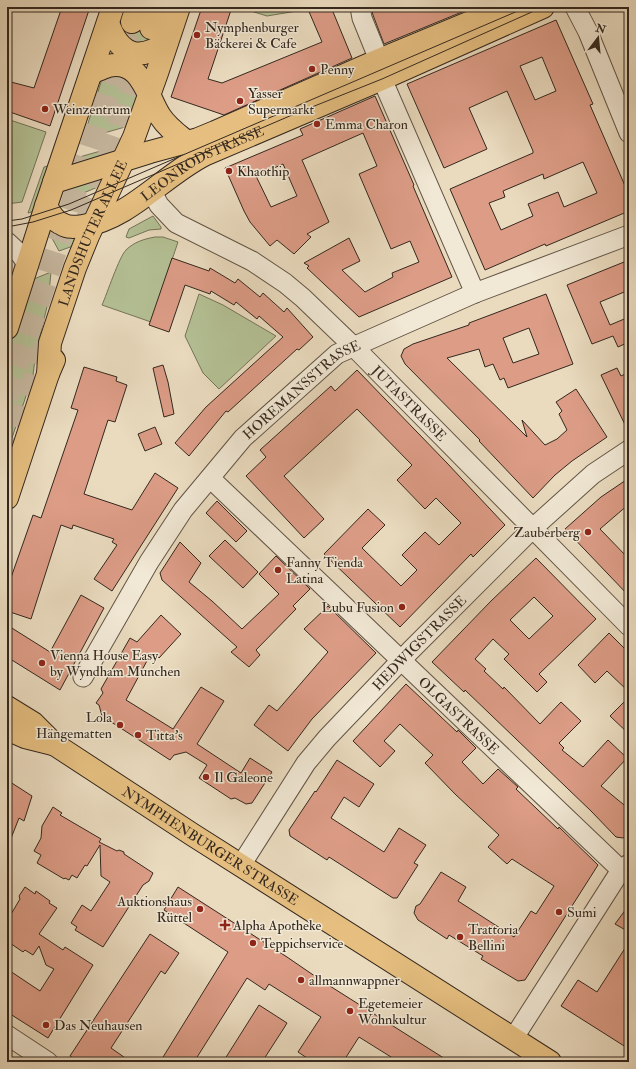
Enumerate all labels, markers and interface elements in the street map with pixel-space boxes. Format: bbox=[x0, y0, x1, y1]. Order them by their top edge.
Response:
north arrow bbox=[578, 18, 618, 58]
place label: Nymphenburger Bäckerei & Cafe bbox=[205, 19, 300, 52]
text: N bbox=[593, 21, 608, 37]
marker: Nymphenburger Bäckerei & Cafe bbox=[192, 30, 202, 40]
place label: Penny bbox=[320, 61, 355, 79]
marker: Penny bbox=[307, 64, 317, 74]
place label: Yasser Supermarkt bbox=[248, 85, 314, 119]
marker: Yasser Supermarkt bbox=[235, 96, 245, 106]
place label: Weinzentrum bbox=[52, 101, 131, 118]
marker: Weinzentrum bbox=[40, 104, 50, 114]
place label: Emma Charon bbox=[325, 116, 408, 133]
marker: Emma Charon bbox=[312, 119, 322, 129]
street label: LEONRODSTRASSE bbox=[137, 122, 266, 205]
street label: LANDSHUTER ALLEE bbox=[54, 157, 131, 308]
place label: Khaothip bbox=[237, 163, 289, 181]
marker: Khaothip bbox=[224, 166, 234, 176]
street label: HOREMANSSTRASSE bbox=[239, 336, 363, 443]
street label: JUTASTRASSE bbox=[368, 361, 450, 444]
place label: Zauberberg bbox=[514, 524, 581, 541]
marker: Zauberberg bbox=[583, 527, 593, 537]
place label: Fanny Tienda Latina bbox=[286, 554, 363, 587]
marker: Fanny Tienda Latina bbox=[273, 565, 283, 575]
street label: HEDWIGSTRASSE bbox=[368, 591, 470, 694]
place label: Lubu Fusion bbox=[322, 599, 394, 616]
marker: Lubu Fusion bbox=[397, 602, 407, 612]
place label: Vienna House Easy by Wyndham Munchen bbox=[50, 647, 180, 681]
marker: Vienna House Easy by Wyndham Munchen bbox=[37, 658, 47, 668]
street label: OLGASTRASSE bbox=[415, 673, 503, 758]
place label: Lola Hängematten bbox=[36, 709, 112, 742]
marker: Lola Hängematten bbox=[115, 720, 125, 730]
place label: Titta's bbox=[146, 727, 183, 744]
marker: Titta's bbox=[133, 730, 143, 740]
place label: Il Galeone bbox=[214, 769, 273, 786]
marker: Il Galeone bbox=[201, 772, 211, 782]
street label: NYMPHENBURGER STRASSE bbox=[119, 783, 302, 909]
place label: Auktionshaus Rüttel bbox=[116, 893, 192, 926]
marker: Auktionshaus Rüttel bbox=[195, 904, 205, 914]
place label: Sumi bbox=[567, 904, 597, 921]
marker: Sumi bbox=[554, 907, 564, 917]
place label: Alpha Apotheke bbox=[232, 917, 321, 935]
marker: Alpha Apotheke bbox=[220, 920, 230, 930]
place label: Trattoria Bellini bbox=[468, 921, 519, 954]
marker: Trattoria Bellini bbox=[455, 932, 465, 942]
place label: Teppichservice bbox=[261, 935, 344, 953]
marker: Teppichservice bbox=[248, 938, 258, 948]
place label: allmannwappner bbox=[309, 972, 400, 990]
marker: allmannwappner bbox=[296, 975, 306, 985]
place label: Egetemeier Wohnkultur bbox=[357, 995, 427, 1028]
marker: Egetemeier Wohnkultur bbox=[345, 1006, 355, 1016]
place label: Das Neuhausen bbox=[54, 1017, 142, 1034]
marker: Das Neuhausen bbox=[41, 1020, 51, 1030]

